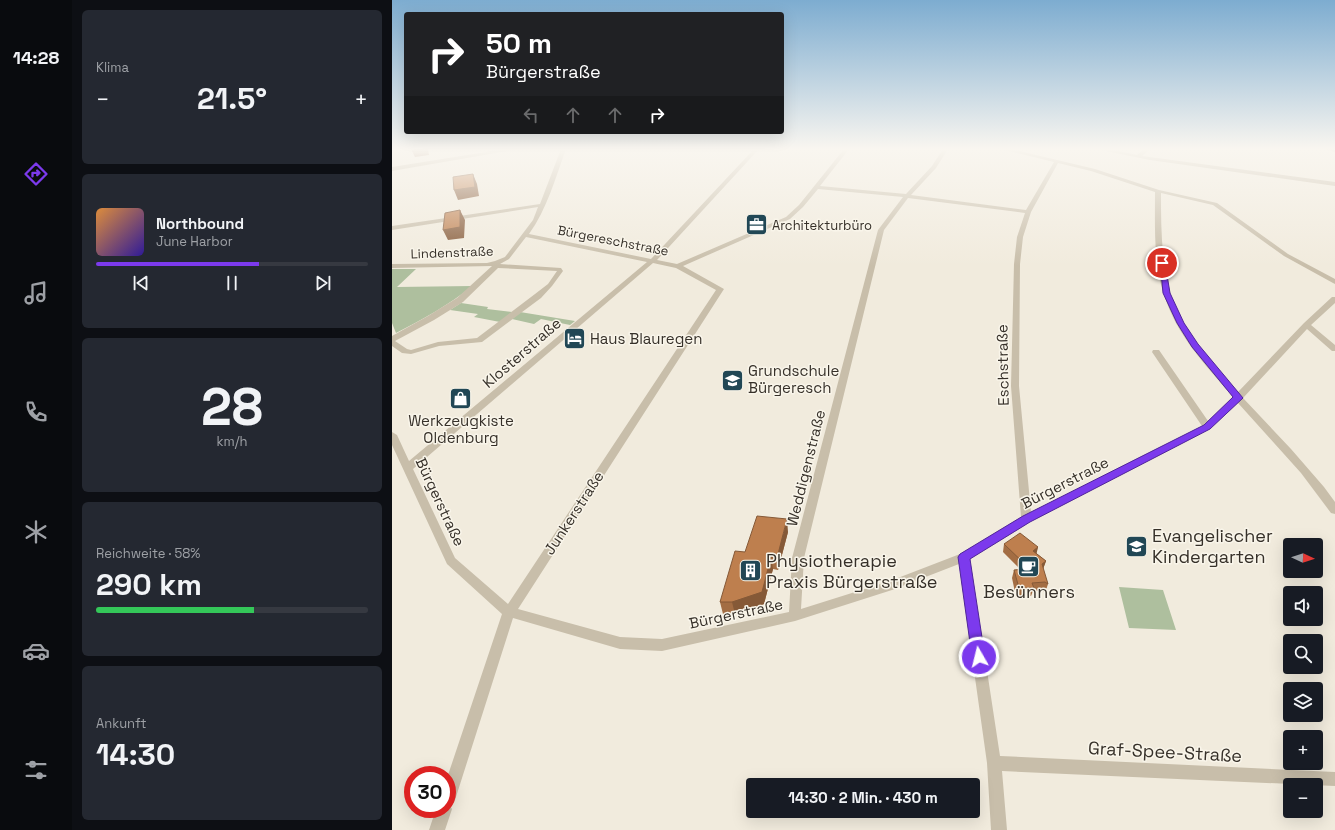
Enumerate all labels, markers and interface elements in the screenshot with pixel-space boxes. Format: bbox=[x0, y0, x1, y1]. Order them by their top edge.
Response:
text: 50 m bbox=[486, 25, 552, 61]
icon: right bbox=[420, 28, 472, 80]
text: 14:28 bbox=[13, 46, 59, 69]
text: Klima bbox=[96, 59, 129, 76]
text: Bürgerstraße bbox=[486, 60, 601, 83]
text: 21.5° bbox=[197, 79, 267, 118]
text: − bbox=[96, 85, 110, 113]
text: + bbox=[354, 85, 368, 113]
icon: left bbox=[520, 104, 542, 126]
icon: ahead bbox=[562, 104, 584, 126]
icon: ahead bbox=[604, 104, 626, 126]
icon: right bbox=[646, 104, 668, 126]
icon: directions bbox=[22, 160, 50, 188]
office icon: Architekturbüro bbox=[743, 212, 769, 238]
text: Northbound bbox=[156, 214, 244, 233]
place label: Architekturbüro bbox=[772, 217, 872, 234]
street label: Bürgereschstraße bbox=[556, 221, 670, 260]
text: June Harbor bbox=[156, 233, 233, 250]
street label: Lindenstraße bbox=[410, 243, 494, 262]
pin bbox=[1145, 246, 1179, 280]
icon: arrive bbox=[1151, 252, 1173, 274]
icon: previous bbox=[130, 272, 152, 294]
icon: pause bbox=[221, 272, 243, 294]
icon: next bbox=[312, 272, 334, 294]
icon: music bbox=[22, 279, 50, 307]
street label: Klosterstraße bbox=[479, 313, 565, 392]
street label: Eschstraße bbox=[992, 324, 1013, 406]
hotel icon: Haus Blauregen bbox=[562, 326, 588, 352]
place label: Haus Blauregen bbox=[590, 329, 702, 348]
place label: Grundschule Bürgeresch bbox=[748, 361, 839, 397]
school or university icon: Grundschule Bürgeresch bbox=[719, 367, 745, 393]
text: 28 bbox=[201, 374, 263, 440]
shop icon: Werkzeugkiste Oldenburg bbox=[448, 385, 474, 411]
icon: phone bbox=[22, 398, 50, 426]
street label: Weddigenstraße bbox=[782, 408, 829, 528]
place label: Werkzeugkiste Oldenburg bbox=[408, 411, 514, 447]
text: km/h bbox=[217, 433, 247, 450]
street label: Bürgerstraße bbox=[1018, 452, 1112, 513]
street label: Bürgerstraße bbox=[412, 455, 469, 549]
street label: Junkerstraße bbox=[539, 467, 608, 558]
icon: climate bbox=[22, 518, 50, 546]
place label: Evangelischer Kindergarten bbox=[1152, 524, 1273, 568]
school or university icon: Evangelischer Kindergarten bbox=[1123, 533, 1149, 559]
north arrow bbox=[1283, 538, 1323, 578]
map controls bbox=[1283, 538, 1323, 818]
text: Reichweite · 58% bbox=[96, 545, 200, 562]
place label: Physiotherapie Praxis Bürgerstraße bbox=[766, 549, 937, 593]
cafe icon: Besünners bbox=[1016, 554, 1042, 580]
building icon: Physiotherapie Praxis Bürgerstraße bbox=[737, 558, 763, 584]
text: 290 km bbox=[96, 565, 202, 604]
place label: Besünners bbox=[983, 580, 1075, 603]
button: sound bbox=[1283, 586, 1323, 626]
street label: Bürgerstraße bbox=[687, 594, 785, 633]
button: search bbox=[1283, 634, 1323, 674]
position arrow bbox=[958, 636, 1000, 678]
icon: car bbox=[22, 637, 50, 665]
button: layers bbox=[1283, 682, 1323, 722]
text: Ankunft bbox=[96, 715, 146, 732]
button: + bbox=[1283, 730, 1323, 770]
text: 14:30 bbox=[96, 735, 175, 774]
street label: Graf-Spee-Straße bbox=[1087, 736, 1243, 767]
icon: filters bbox=[22, 756, 50, 784]
speed limit sign: 30 bbox=[404, 766, 456, 818]
button: − bbox=[1283, 778, 1323, 818]
text: 14:30 · 2 Min. · 430 m bbox=[788, 788, 938, 807]

